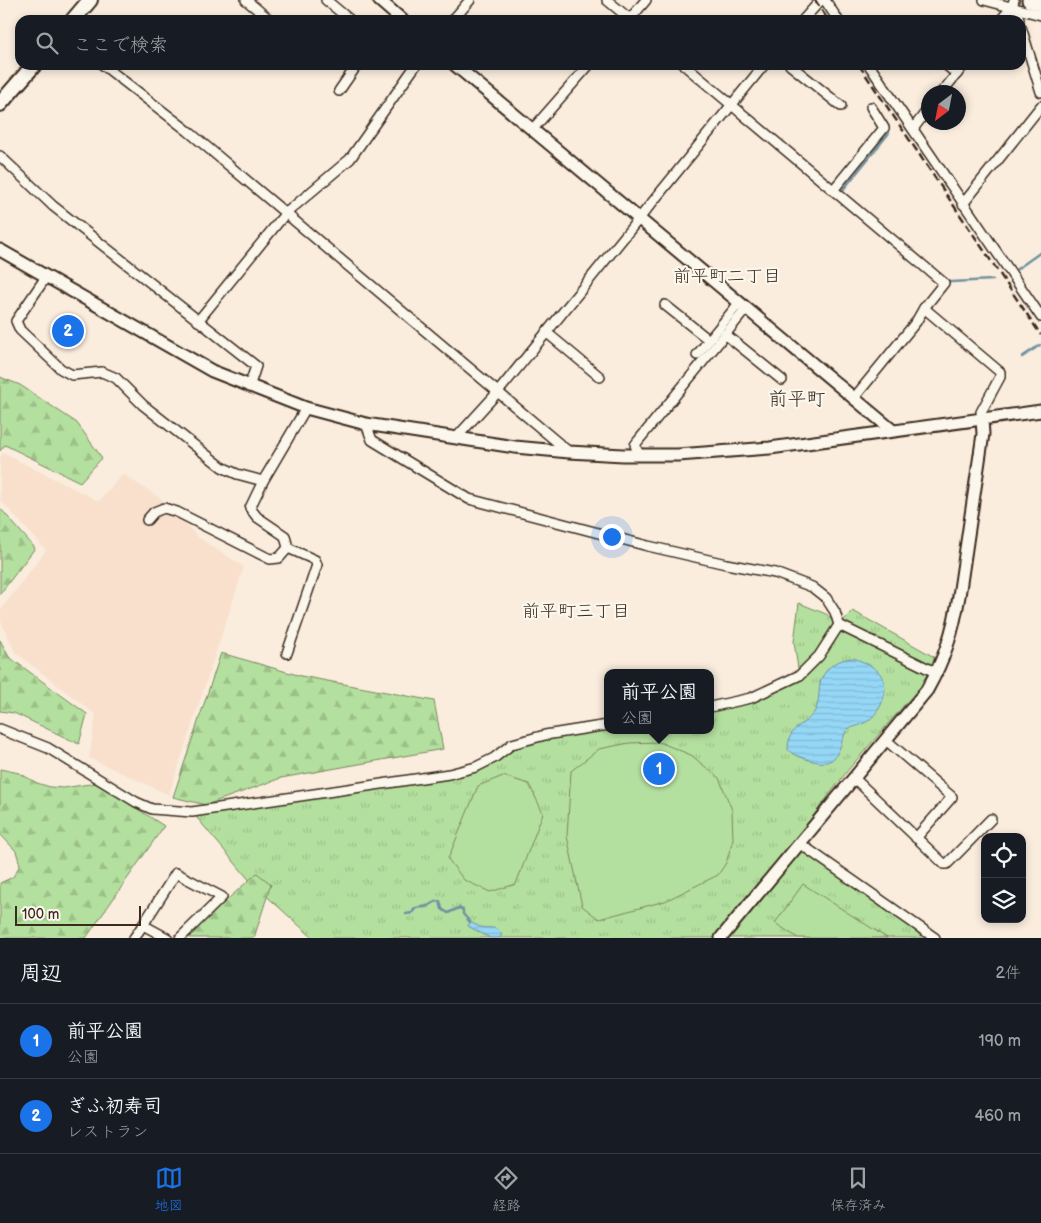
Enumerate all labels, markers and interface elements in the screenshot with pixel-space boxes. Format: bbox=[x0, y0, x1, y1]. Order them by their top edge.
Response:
search box bbox=[15, 15, 1026, 70]
icon: search bbox=[33, 29, 61, 57]
text: ここで検索 bbox=[73, 34, 168, 57]
north arrow bbox=[921, 85, 966, 130]
district label: 前平町二丁目 bbox=[673, 266, 781, 287]
pin: 2 bbox=[52, 312, 84, 350]
district label: 前平町 bbox=[768, 388, 826, 411]
your location bbox=[599, 524, 625, 550]
district label: 前平町三丁目 bbox=[522, 601, 630, 622]
popup bbox=[604, 669, 714, 734]
text: 前平公園 bbox=[621, 681, 697, 704]
text: 公園 bbox=[621, 709, 653, 728]
pin: 1 bbox=[643, 750, 675, 788]
map controls bbox=[981, 833, 1026, 923]
button: locate bbox=[981, 833, 1026, 878]
button: layers bbox=[981, 878, 1026, 923]
scale bar bbox=[15, 903, 141, 926]
text: 100 m bbox=[22, 906, 59, 923]
text: 周辺 bbox=[20, 961, 62, 986]
text: 2件 bbox=[996, 964, 1021, 983]
text: 前平公園 bbox=[67, 1020, 143, 1043]
text: 1 bbox=[33, 1032, 39, 1051]
text: 190 m bbox=[979, 1032, 1021, 1051]
text: 公園 bbox=[67, 1048, 99, 1067]
text: ぎふ初寿司 bbox=[67, 1095, 162, 1118]
text: 2 bbox=[31, 1107, 41, 1126]
text: 460 m bbox=[975, 1107, 1021, 1126]
text: レストラン bbox=[67, 1123, 148, 1142]
tab: 地図 bbox=[155, 1164, 183, 1214]
tab: 経路 bbox=[492, 1164, 520, 1214]
tab: 保存済み bbox=[830, 1164, 886, 1214]

